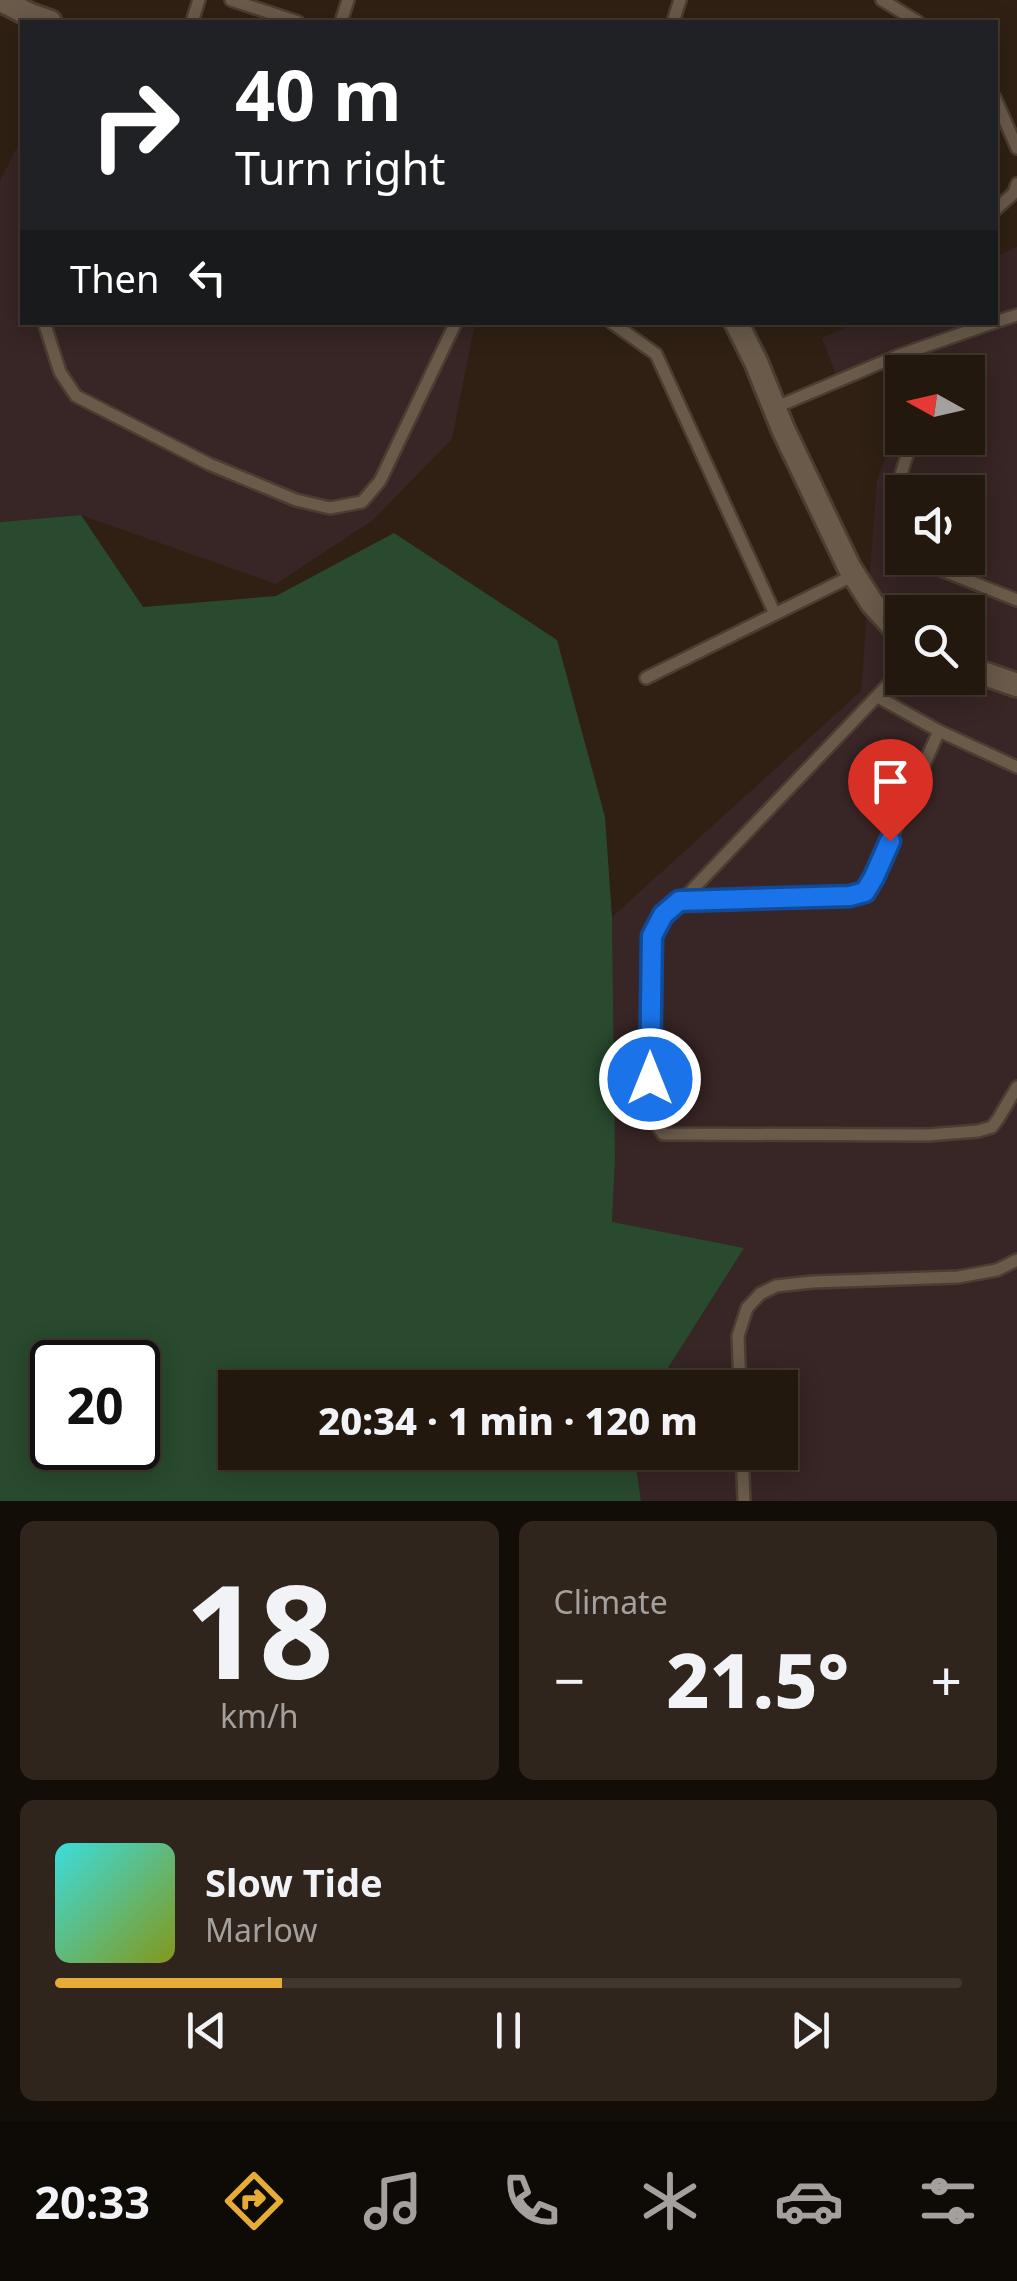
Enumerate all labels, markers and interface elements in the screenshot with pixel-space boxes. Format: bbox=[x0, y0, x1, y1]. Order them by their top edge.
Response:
text: 40 m bbox=[235, 46, 402, 142]
icon: right bbox=[70, 60, 200, 190]
text: Turn right bbox=[235, 137, 446, 198]
icon: left bbox=[180, 250, 235, 305]
text: Then bbox=[70, 252, 160, 304]
north arrow bbox=[885, 355, 985, 455]
map controls bbox=[885, 355, 985, 695]
button: sound bbox=[885, 475, 985, 575]
button: search bbox=[885, 595, 985, 695]
pin bbox=[848, 739, 933, 842]
icon: arrive bbox=[863, 754, 918, 809]
position arrow bbox=[598, 1027, 702, 1131]
speed limit sign: 20 bbox=[30, 1340, 160, 1470]
text: 20:34 · 1 min · 120 m bbox=[318, 1394, 698, 1446]
text: 18 bbox=[185, 1540, 334, 1717]
text: Climate bbox=[554, 1580, 668, 1623]
text: 21.5° bbox=[666, 1628, 849, 1730]
text: − bbox=[554, 1642, 585, 1717]
text: + bbox=[931, 1642, 962, 1717]
text: km/h bbox=[220, 1694, 299, 1737]
text: Slow Tide bbox=[205, 1856, 383, 1908]
text: Marlow bbox=[205, 1908, 317, 1951]
icon: previous bbox=[179, 2003, 234, 2058]
icon: pause bbox=[481, 2003, 536, 2058]
icon: next bbox=[783, 2003, 838, 2058]
icon: directions bbox=[219, 2166, 289, 2236]
icon: music bbox=[358, 2166, 428, 2236]
icon: phone bbox=[496, 2166, 566, 2236]
icon: climate bbox=[635, 2166, 705, 2236]
icon: car bbox=[774, 2166, 844, 2236]
icon: filters bbox=[913, 2166, 983, 2236]
text: 20:33 bbox=[34, 2171, 150, 2232]

